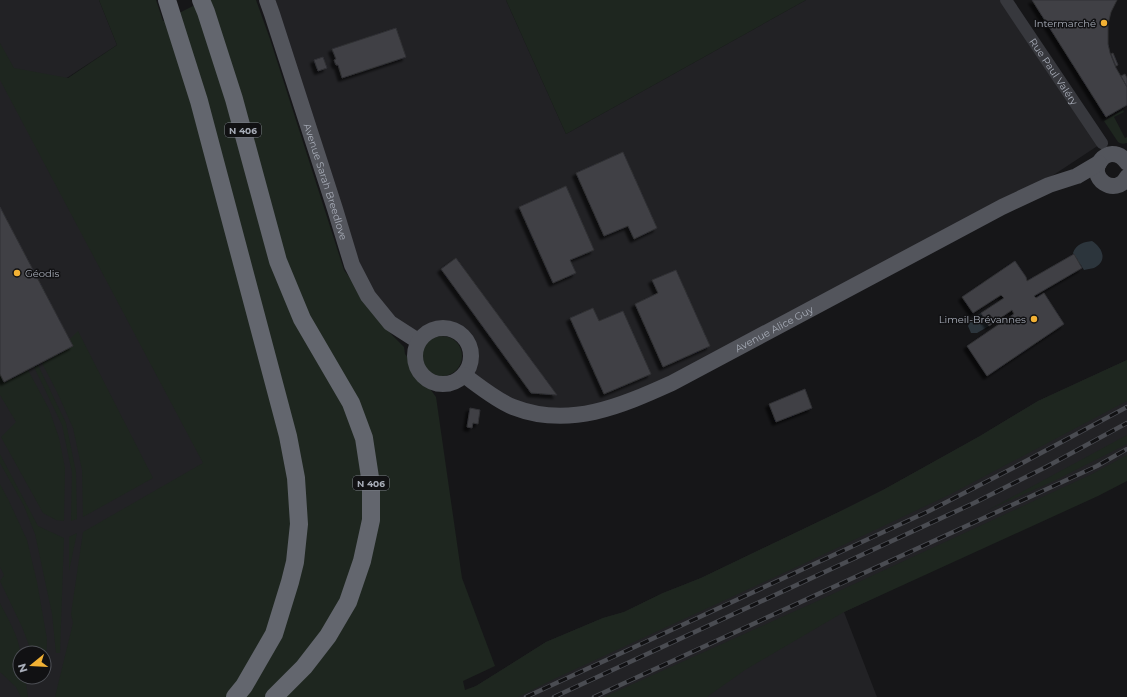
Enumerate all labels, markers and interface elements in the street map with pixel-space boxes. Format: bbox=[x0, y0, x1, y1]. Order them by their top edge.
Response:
place label: Intermarché bbox=[1034, 17, 1096, 30]
marker: Intermarché bbox=[1099, 18, 1109, 28]
street label: Rue Paul Valéry bbox=[1027, 35, 1081, 108]
street label: Avenue Sarah Breedlove bbox=[301, 122, 351, 242]
road number: N 406 bbox=[225, 123, 261, 137]
place label: Géodis bbox=[25, 267, 60, 280]
marker: Géodis bbox=[12, 268, 22, 278]
street label: Avenue Alice Guy bbox=[733, 302, 816, 355]
place label: Limeil-Brévannes bbox=[939, 313, 1026, 326]
marker: Limeil-Brévannes bbox=[1029, 314, 1039, 324]
road number: N 406 bbox=[353, 476, 389, 490]
north arrow bbox=[12, 645, 52, 685]
text: N bbox=[14, 662, 31, 674]

